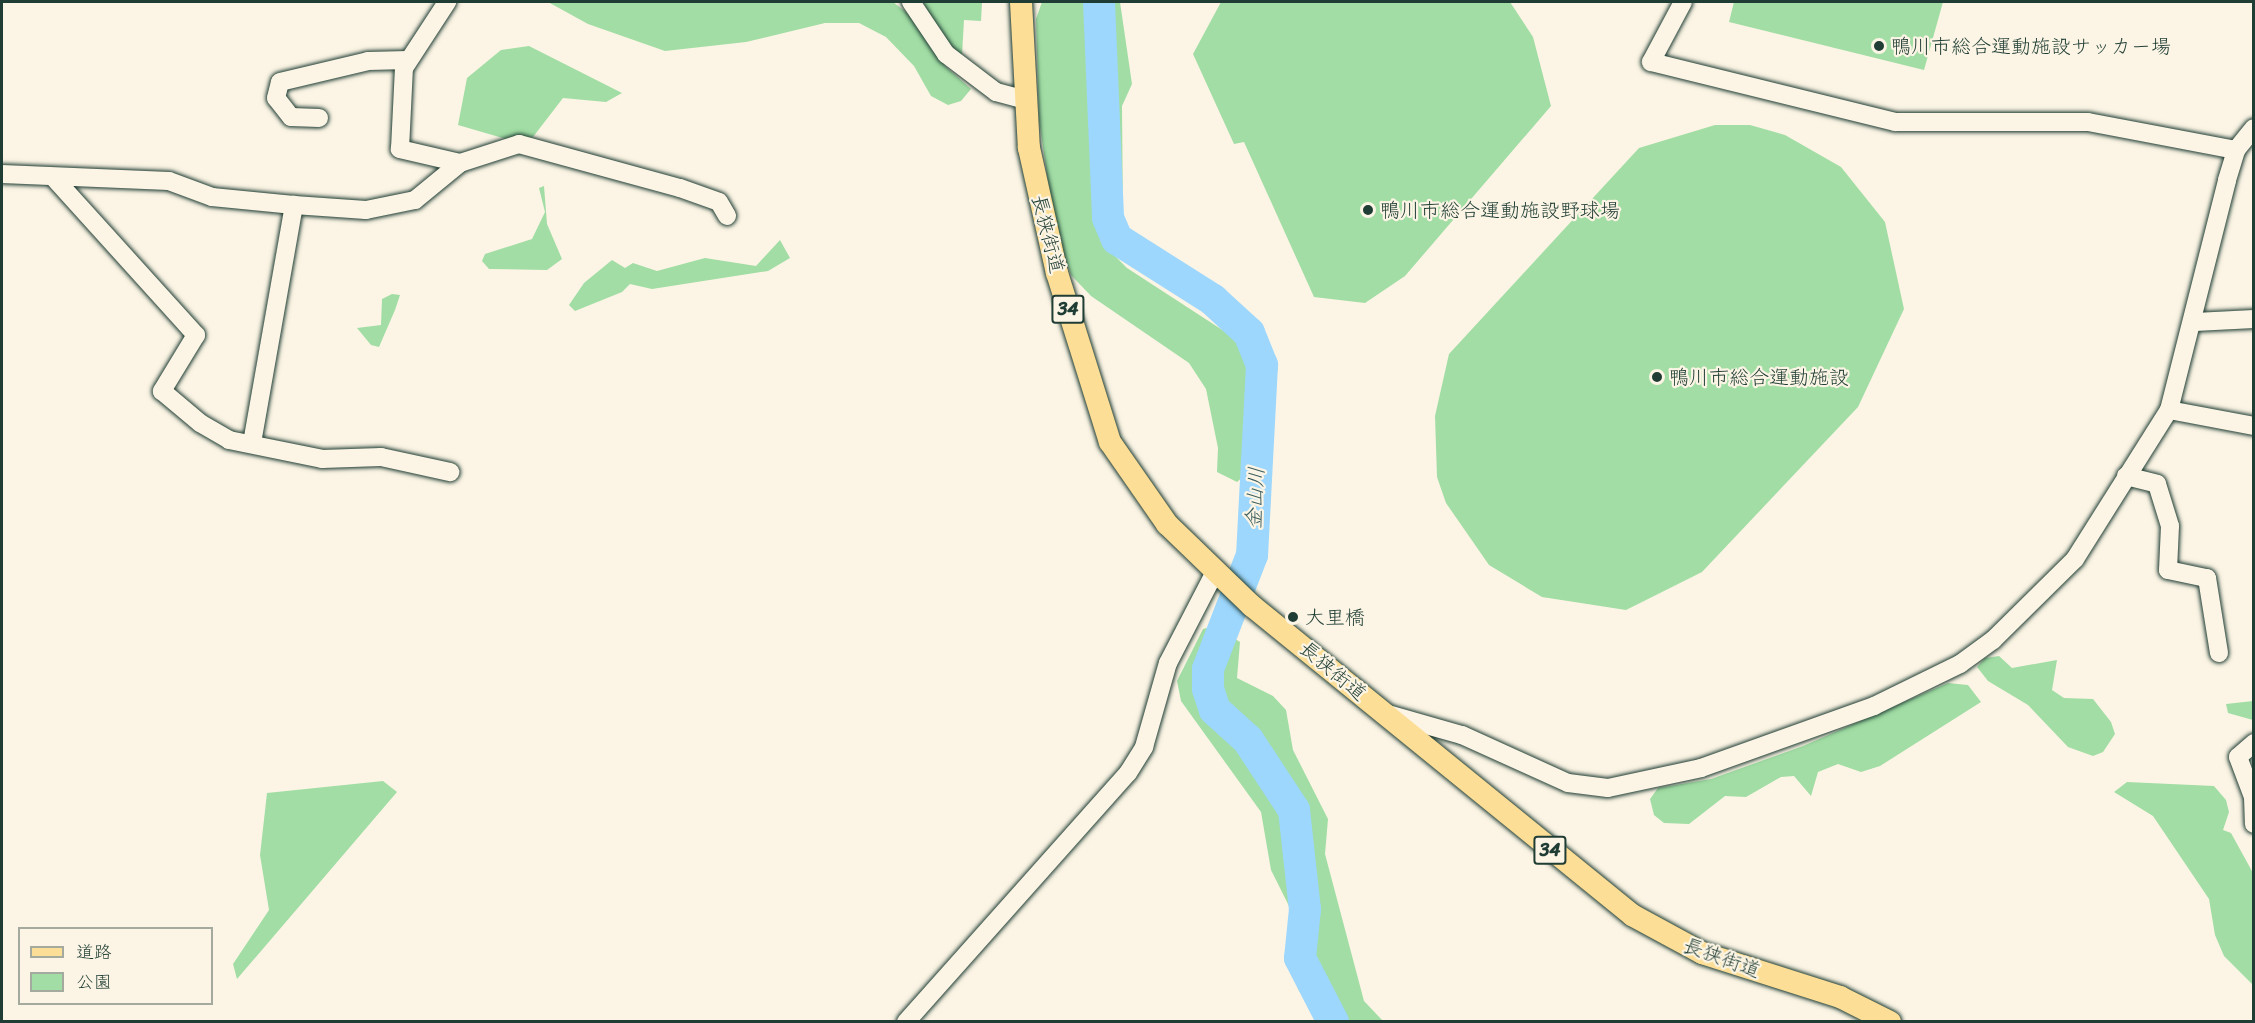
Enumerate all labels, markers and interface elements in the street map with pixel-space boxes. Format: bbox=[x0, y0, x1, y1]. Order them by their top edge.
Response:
place label: 鴨川市総合運動施設サッカー場 bbox=[1891, 34, 2171, 58]
marker: 鴨川市総合運動施設サッカー場 bbox=[1872, 39, 1886, 53]
street label: 長狭街道 bbox=[1027, 192, 1069, 276]
place label: 鴨川市総合運動施設野球場 bbox=[1380, 198, 1620, 222]
marker: 鴨川市総合運動施設野球場 bbox=[1361, 203, 1375, 217]
road number: 34 bbox=[1050, 294, 1086, 324]
place label: 鴨川市総合運動施設 bbox=[1669, 365, 1849, 389]
marker: 鴨川市総合運動施設 bbox=[1650, 370, 1664, 384]
water label: 金山川 bbox=[1241, 466, 1269, 530]
place label: 大里橋 bbox=[1305, 605, 1365, 629]
marker: 大里橋 bbox=[1286, 610, 1300, 624]
street label: 長狭街道 bbox=[1295, 636, 1371, 706]
road number: 34 bbox=[1532, 835, 1568, 865]
legend bbox=[18, 927, 213, 1005]
street label: 長狭街道 bbox=[1680, 933, 1764, 983]
text: 道路 bbox=[76, 936, 112, 968]
text: 公園 bbox=[76, 966, 112, 998]

